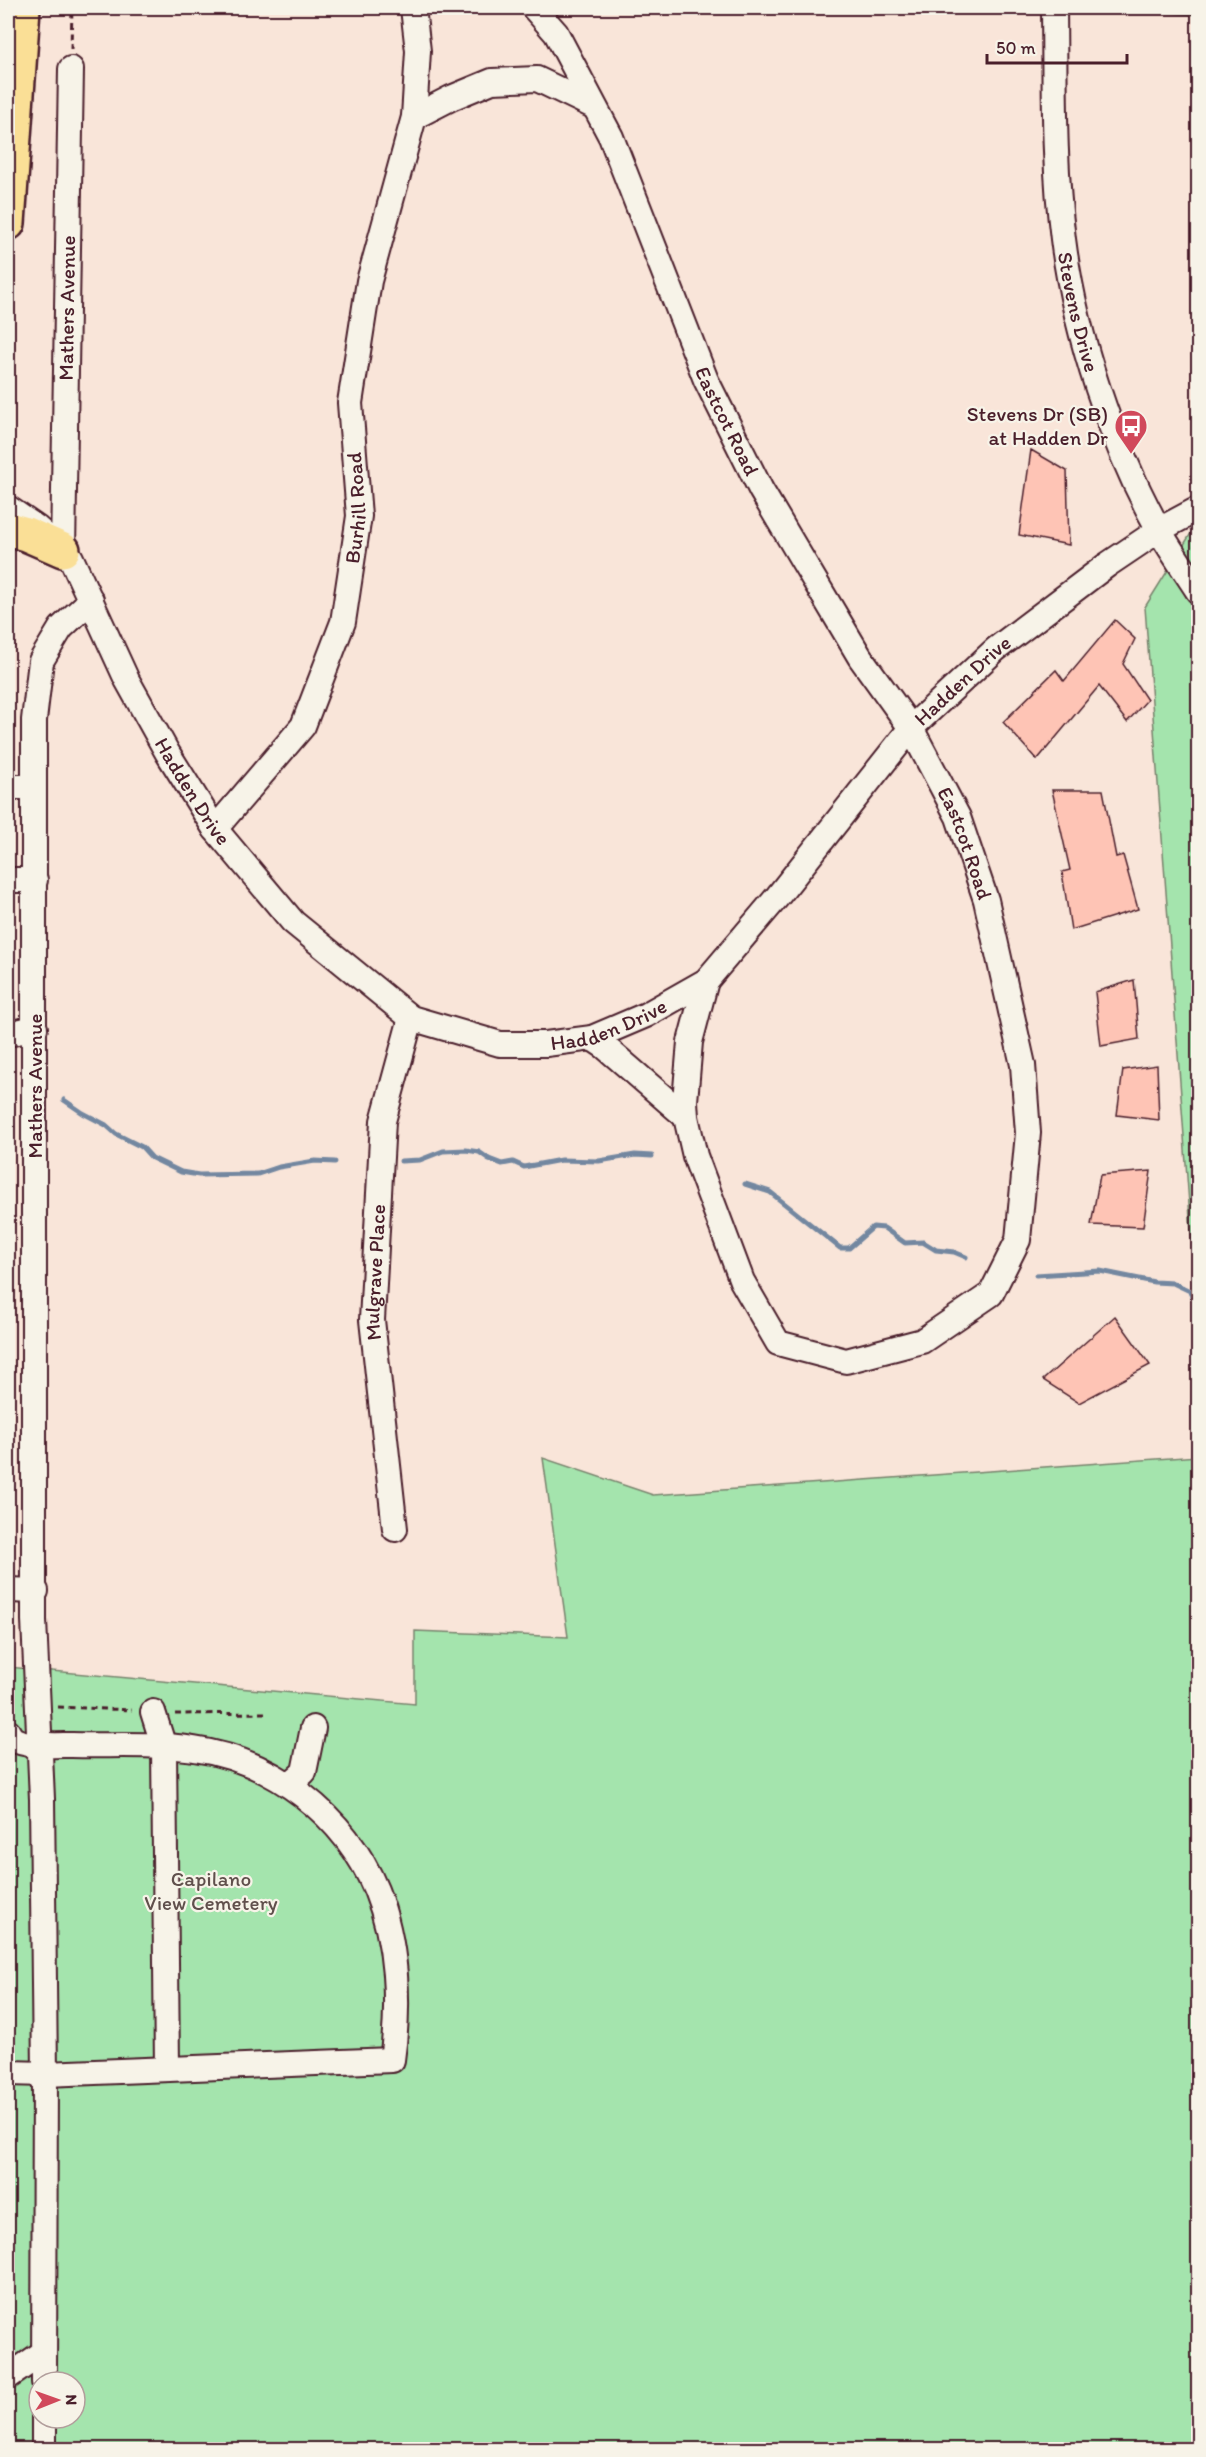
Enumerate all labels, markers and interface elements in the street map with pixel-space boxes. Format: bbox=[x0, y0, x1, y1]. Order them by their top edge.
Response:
scale bar bbox=[987, 27, 1126, 65]
text: 50 m bbox=[996, 37, 1036, 59]
street label: Mathers Avenue bbox=[53, 235, 80, 381]
street label: Stevens Drive bbox=[1053, 250, 1105, 375]
street label: Eastcot Road bbox=[690, 363, 765, 480]
place label: Stevens Dr (SB) at Hadden Dr bbox=[967, 401, 1108, 450]
bus stop icon: Stevens Dr (SB) at Hadden Dr bbox=[1113, 408, 1149, 455]
street label: Burhill Road bbox=[339, 451, 371, 565]
street label: Hadden Drive bbox=[909, 629, 1015, 731]
street label: Hadden Drive bbox=[150, 733, 236, 850]
street label: Eastcot Road bbox=[932, 782, 998, 903]
street label: Hadden Drive bbox=[549, 993, 671, 1055]
street label: Mathers Avenue bbox=[22, 1013, 47, 1159]
street label: Mulgrave Place bbox=[359, 1203, 390, 1342]
park label: Capilano View Cemetery bbox=[144, 1866, 278, 1915]
north arrow bbox=[27, 2370, 87, 2430]
text: N bbox=[62, 2394, 81, 2405]

